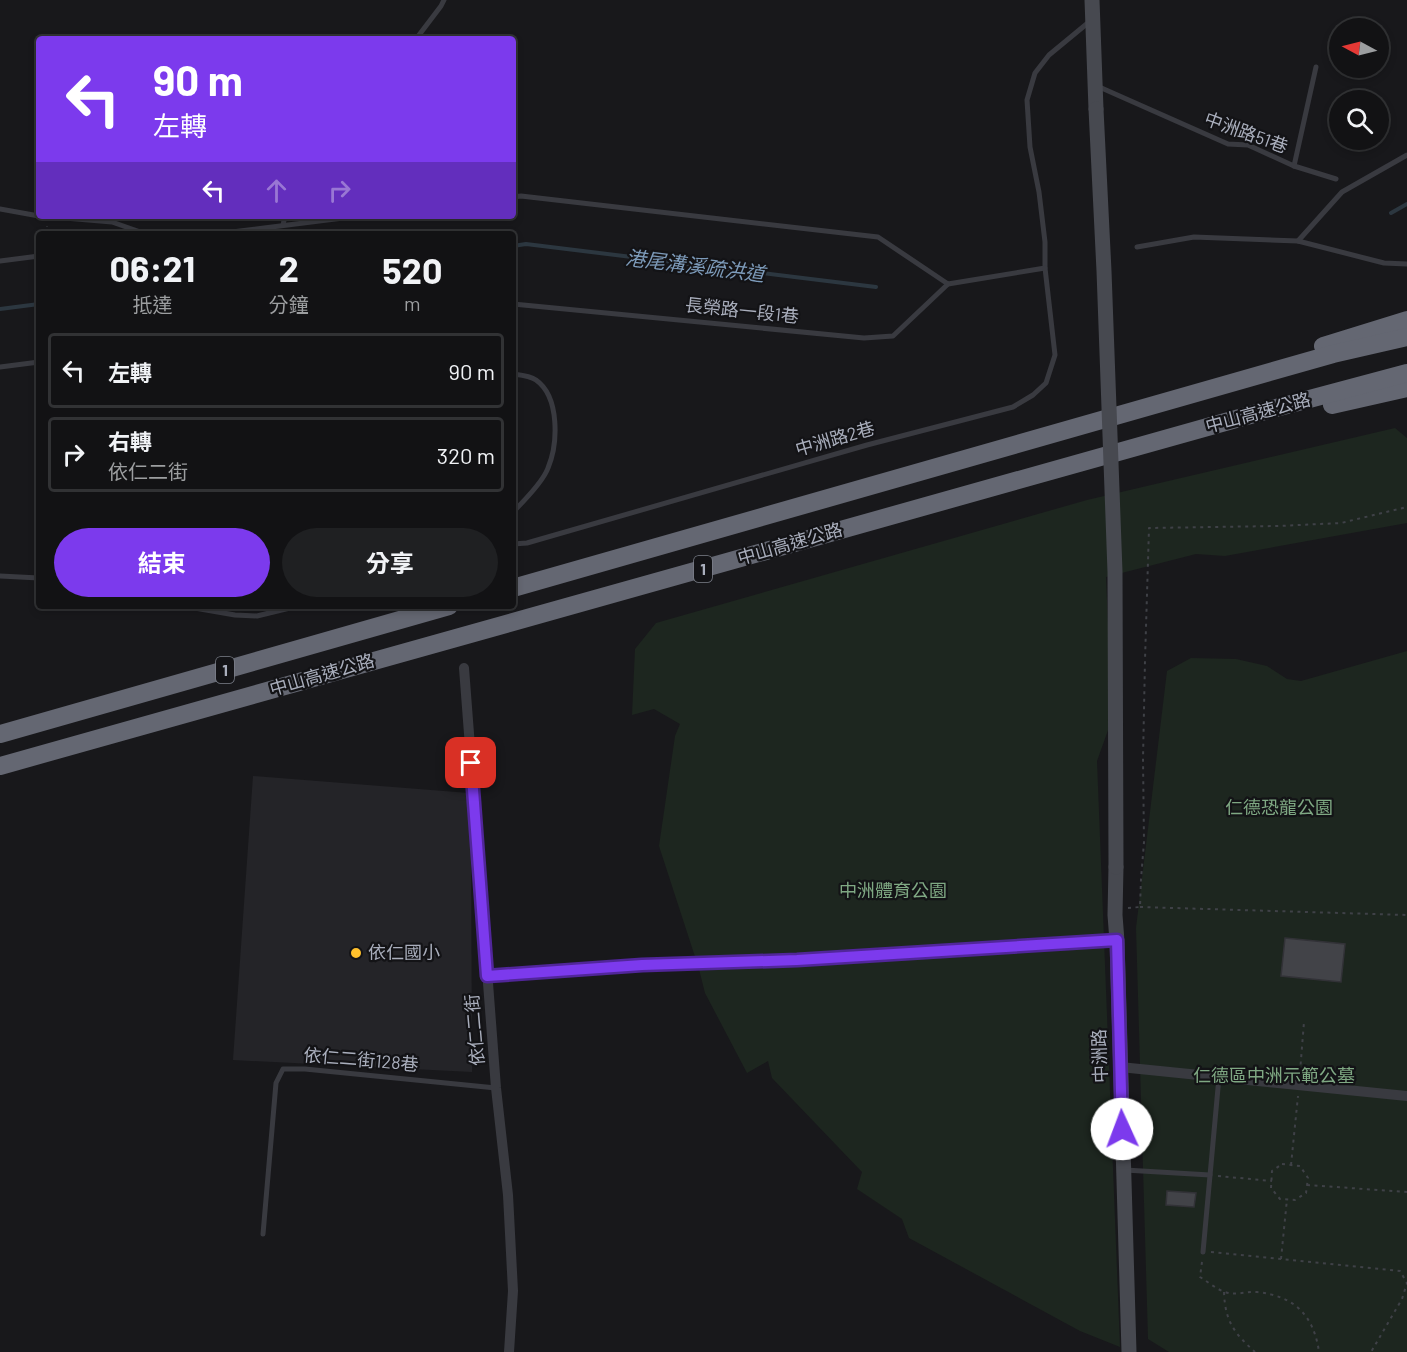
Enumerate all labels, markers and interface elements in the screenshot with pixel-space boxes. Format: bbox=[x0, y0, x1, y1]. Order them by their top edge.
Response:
north arrow bbox=[1329, 18, 1389, 78]
map controls bbox=[1329, 18, 1389, 150]
text: 90 m bbox=[153, 54, 243, 104]
icon: left bbox=[54, 60, 132, 138]
button: search bbox=[1329, 90, 1389, 150]
street label: 中洲路51巷 bbox=[1202, 107, 1291, 157]
text: 左轉 bbox=[153, 109, 207, 141]
icon: left bbox=[197, 174, 230, 207]
icon: ahead bbox=[260, 174, 293, 207]
icon: right bbox=[323, 174, 356, 207]
water label: 港尾溝溪疏洪道 bbox=[624, 245, 769, 286]
text: 06:21 bbox=[110, 246, 195, 289]
text: 2 bbox=[279, 246, 299, 289]
text: 520 bbox=[382, 248, 442, 291]
text: m bbox=[404, 291, 421, 315]
text: 抵達 bbox=[132, 292, 172, 316]
text: 分鐘 bbox=[269, 292, 309, 316]
street label: 長榮路一段1巷 bbox=[684, 293, 800, 327]
icon: left bbox=[57, 354, 90, 387]
text: 90 m bbox=[449, 358, 495, 384]
text: 左轉 bbox=[108, 359, 152, 385]
street label: 中山高速公路 bbox=[1203, 387, 1313, 437]
street label: 中洲路2巷 bbox=[792, 416, 877, 460]
text: 右轉 bbox=[108, 428, 152, 454]
icon: right bbox=[57, 438, 90, 471]
text: 320 m bbox=[437, 442, 495, 468]
text: 依仁二街 bbox=[108, 459, 188, 483]
street label: 中山高速公路 bbox=[735, 518, 845, 568]
button: 結束 bbox=[54, 528, 270, 597]
button: 分享 bbox=[282, 528, 498, 597]
road number: 1 bbox=[694, 556, 712, 582]
street label: 中山高速公路 bbox=[267, 649, 377, 699]
road number: 1 bbox=[216, 657, 234, 683]
pin bbox=[445, 737, 496, 788]
icon: arrive bbox=[454, 746, 487, 779]
park label: 仁德恐龍公園 bbox=[1225, 796, 1333, 818]
park label: 中洲體育公園 bbox=[839, 879, 947, 901]
place label: 依仁國小 bbox=[368, 941, 440, 963]
marker: 依仁國小 bbox=[349, 946, 363, 960]
street label: 依仁二街 bbox=[460, 993, 488, 1067]
street label: 中洲路 bbox=[1087, 1029, 1111, 1083]
street label: 依仁二街128巷 bbox=[303, 1043, 419, 1075]
park label: 仁德區中洲示範公墓 bbox=[1193, 1064, 1355, 1086]
position arrow bbox=[1090, 1097, 1154, 1161]

